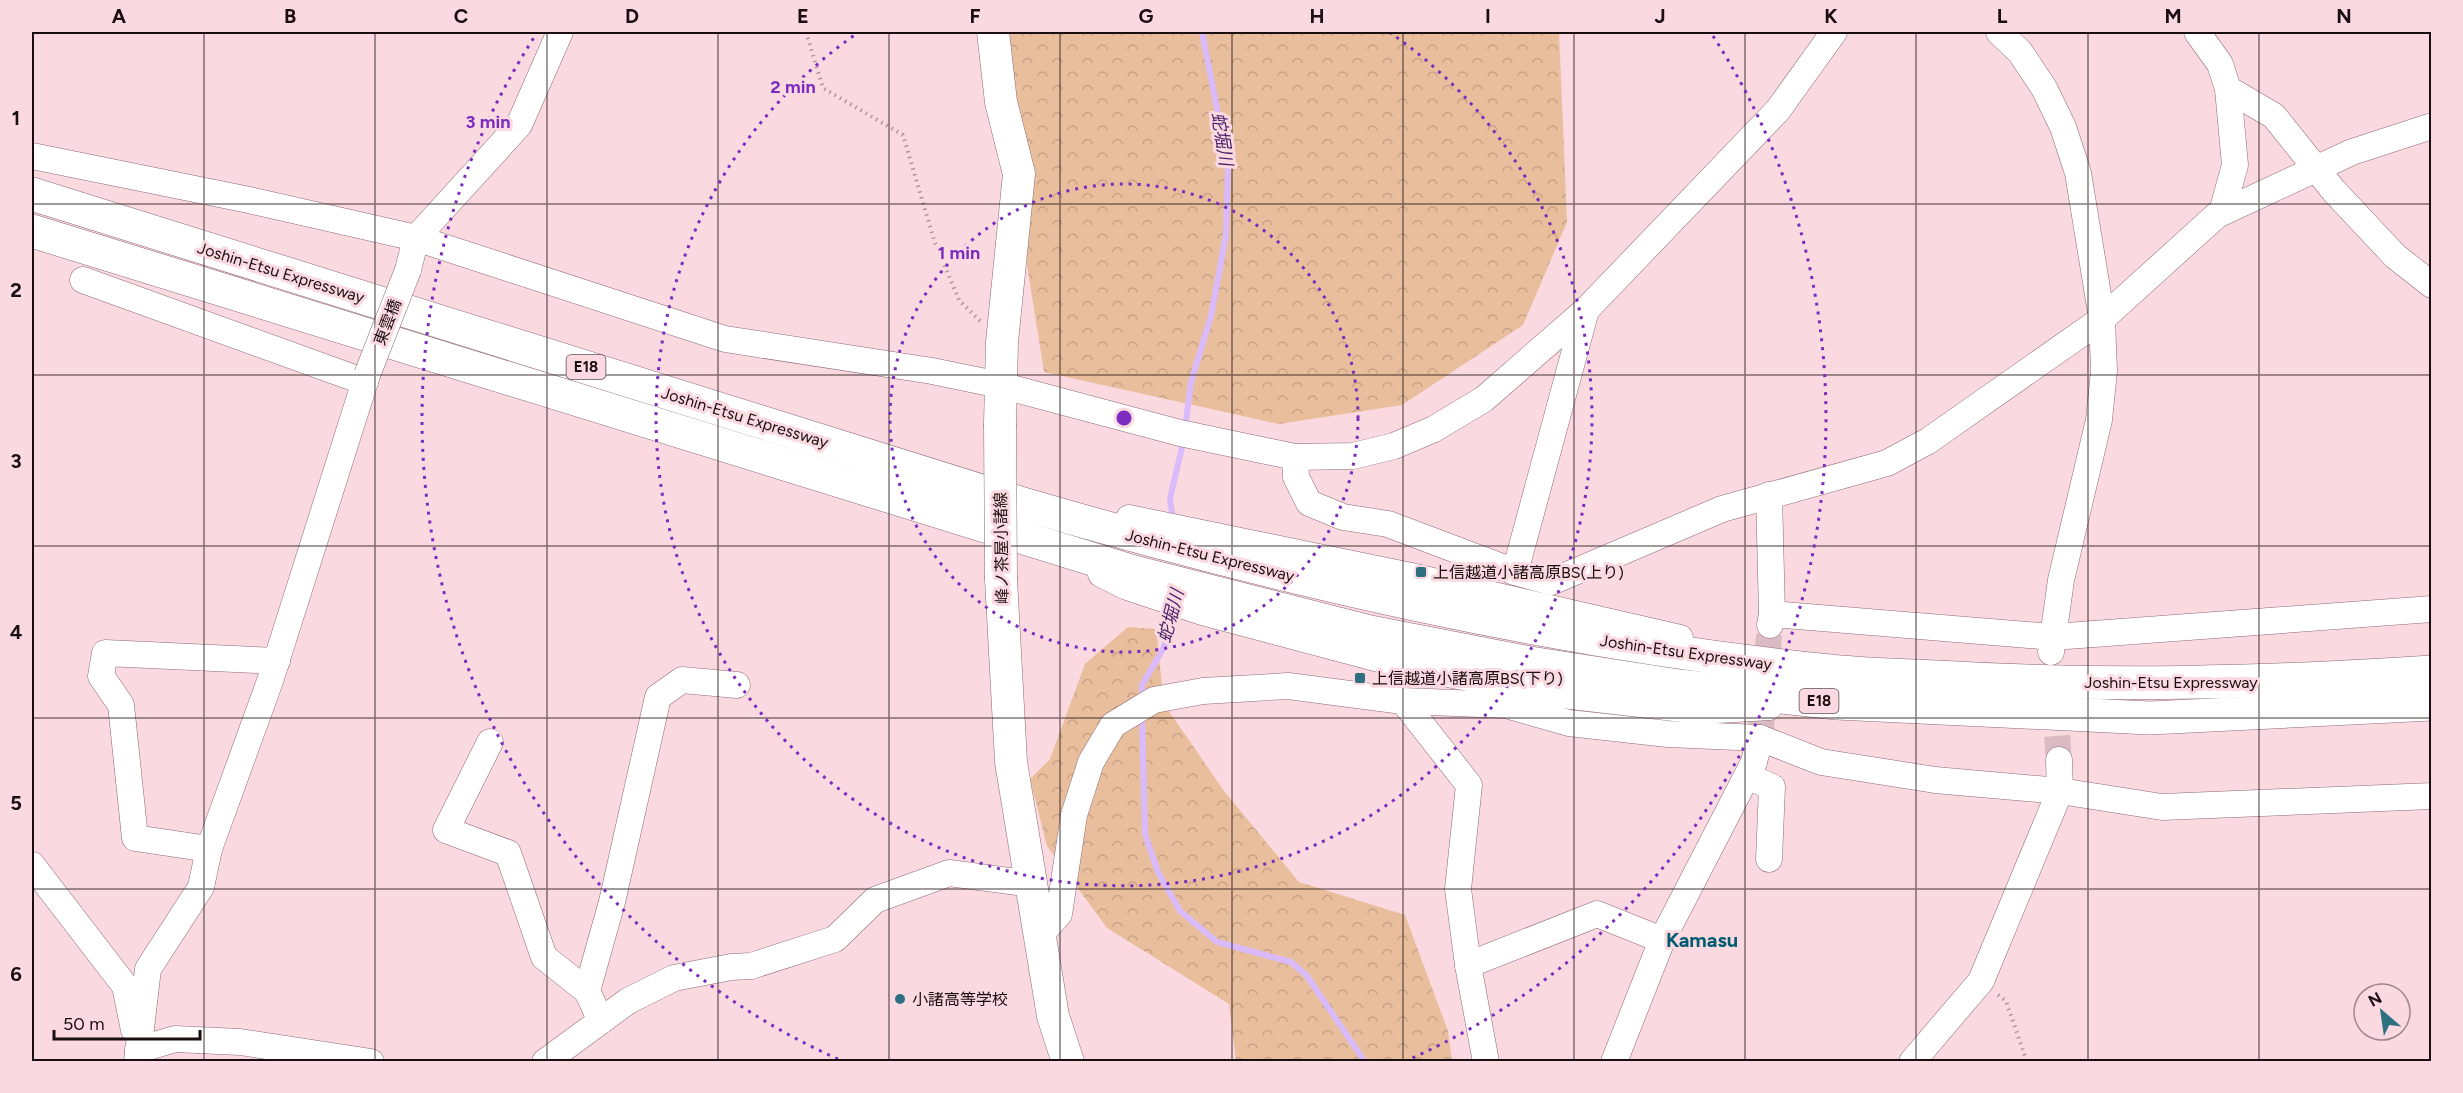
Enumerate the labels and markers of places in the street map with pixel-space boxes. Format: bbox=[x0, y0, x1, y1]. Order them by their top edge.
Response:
centre of rings bbox=[1114, 408, 1134, 428]
place label: 上信越道小諸高原BS(上り) bbox=[1433, 563, 1624, 582]
marker: 上信越道小諸高原BS(上り) bbox=[1414, 565, 1428, 579]
place label: 上信越道小諸高原BS(下り) bbox=[1372, 669, 1563, 688]
marker: 上信越道小諸高原BS(下り) bbox=[1353, 671, 1367, 685]
place label: 小諸高等学校 bbox=[912, 990, 1008, 1009]
marker: 小諸高等学校 bbox=[893, 992, 907, 1006]

